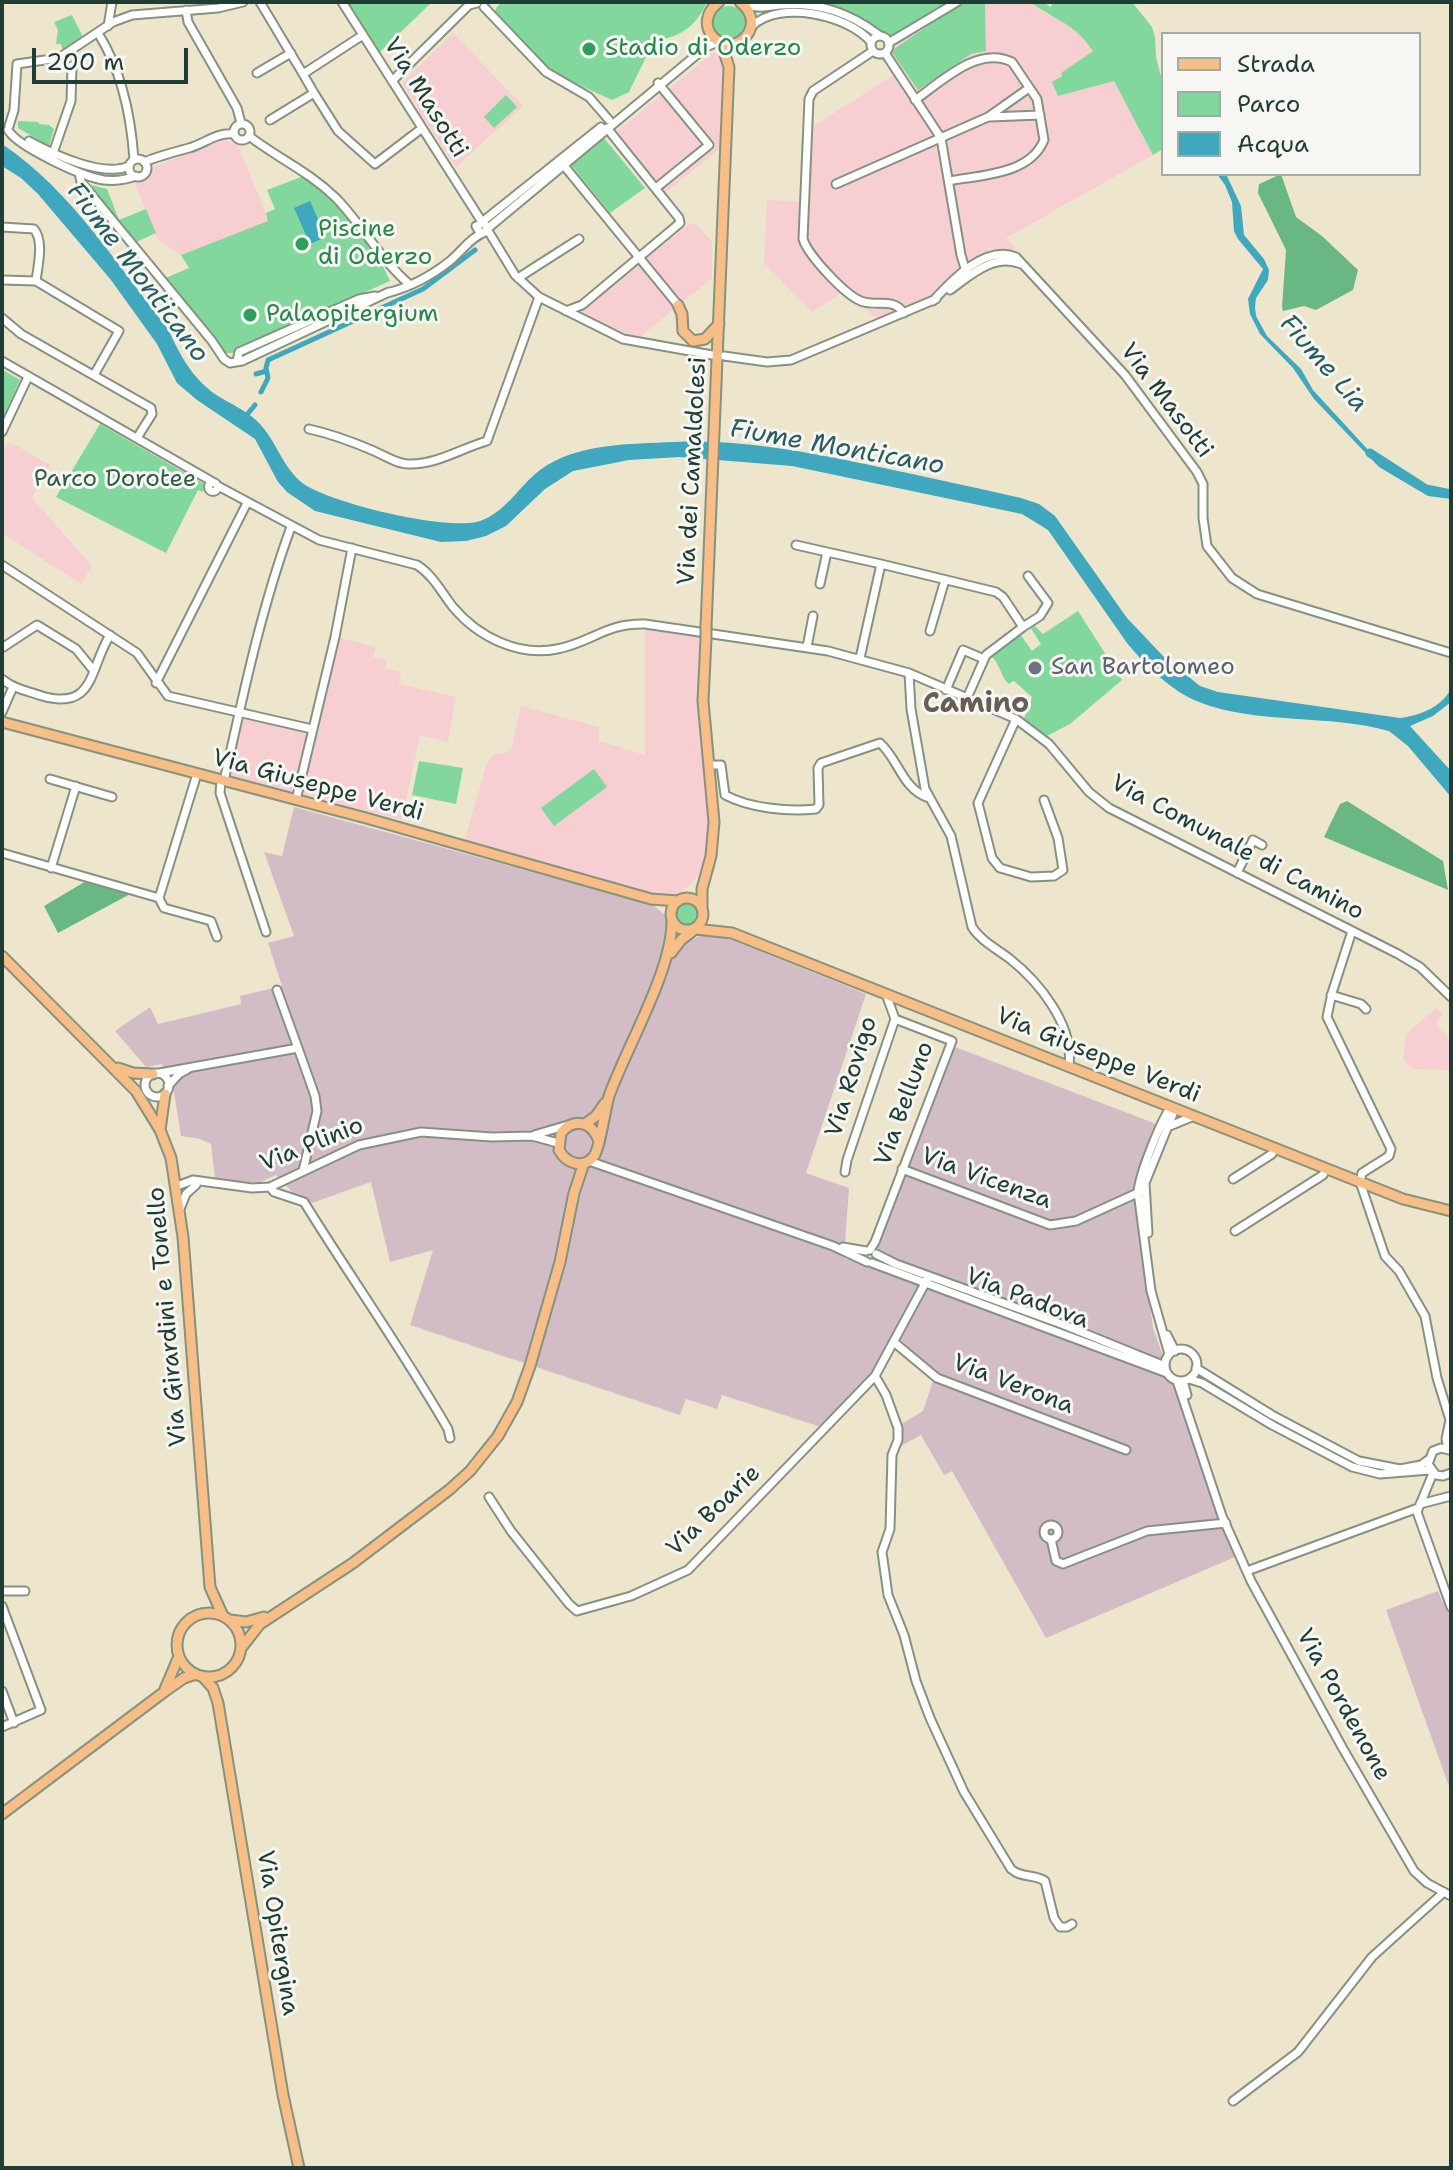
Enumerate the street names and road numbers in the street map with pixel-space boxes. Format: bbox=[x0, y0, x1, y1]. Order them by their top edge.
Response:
street label: Via Masotti bbox=[377, 33, 473, 163]
street label: Via Masotti bbox=[1113, 338, 1219, 464]
street label: Via dei Camaldolesi bbox=[673, 356, 713, 586]
street label: Via Giuseppe Verdi bbox=[209, 744, 427, 828]
street label: Via Comunale di Camino bbox=[1106, 769, 1368, 927]
street label: Via Giuseppe Verdi bbox=[992, 1002, 1204, 1110]
street label: Via Rovigo bbox=[820, 1013, 884, 1141]
street label: Via Belluno bbox=[869, 1038, 941, 1170]
street label: Via Plinio bbox=[256, 1111, 368, 1179]
street label: Via Vicenza bbox=[917, 1142, 1055, 1216]
street label: Via Girardini e Tonello bbox=[142, 1186, 194, 1448]
street label: Via Padova bbox=[961, 1262, 1093, 1336]
street label: Via Verona bbox=[948, 1349, 1078, 1421]
street label: Via Boarie bbox=[661, 1459, 767, 1563]
street label: Via Pordenone bbox=[1289, 1624, 1397, 1786]
street label: Via Opitergina bbox=[250, 1848, 304, 2018]

